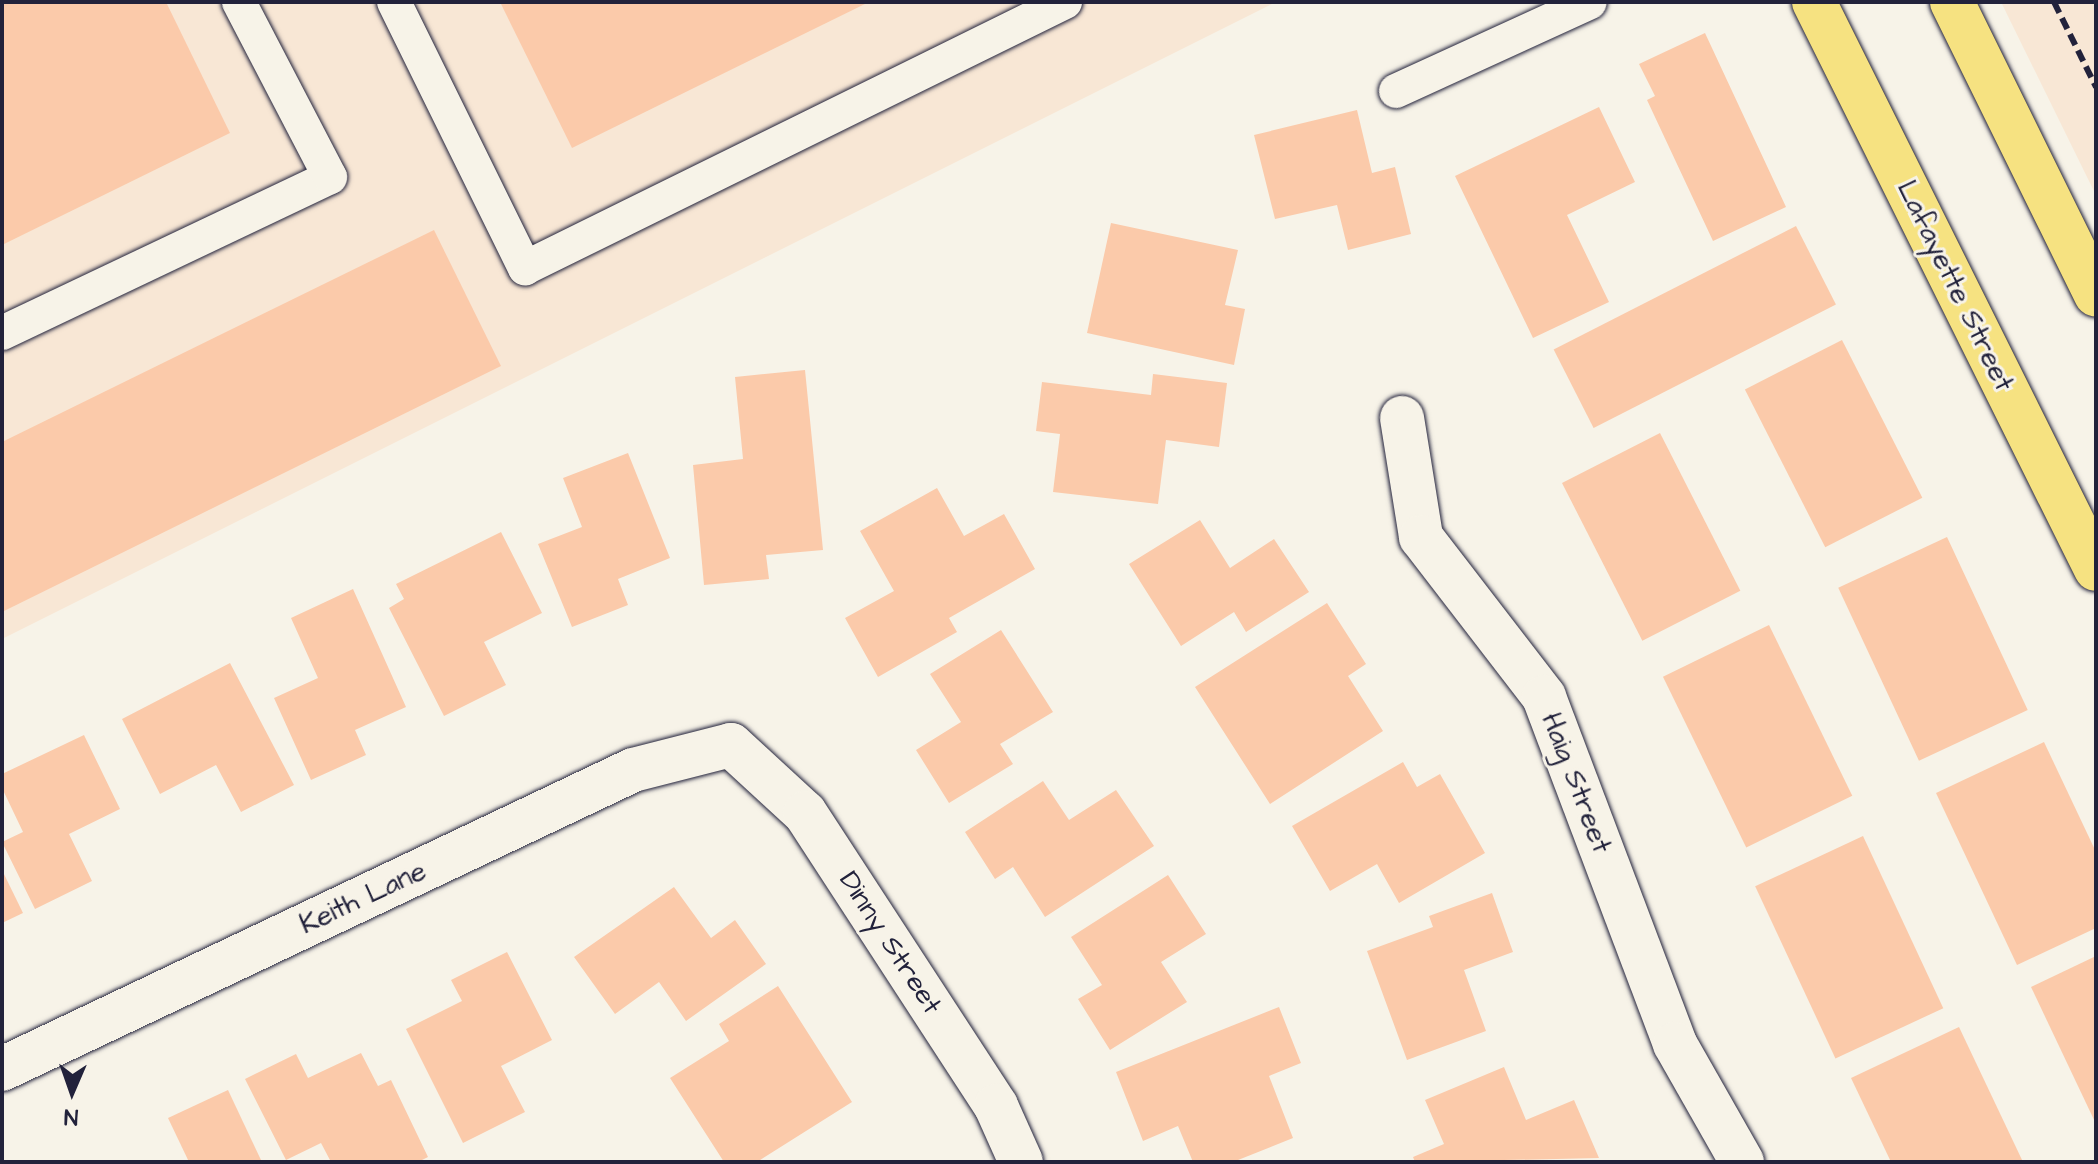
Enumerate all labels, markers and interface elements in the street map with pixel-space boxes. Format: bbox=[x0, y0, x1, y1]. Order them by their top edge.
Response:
street label: Lafayette Street bbox=[1889, 175, 2021, 397]
street label: Haig Street bbox=[1534, 708, 1618, 858]
street label: Keith Lane bbox=[294, 854, 432, 942]
street label: Dinny Street bbox=[831, 865, 949, 1021]
north arrow bbox=[32, 1052, 112, 1132]
text: N bbox=[64, 1101, 79, 1132]

